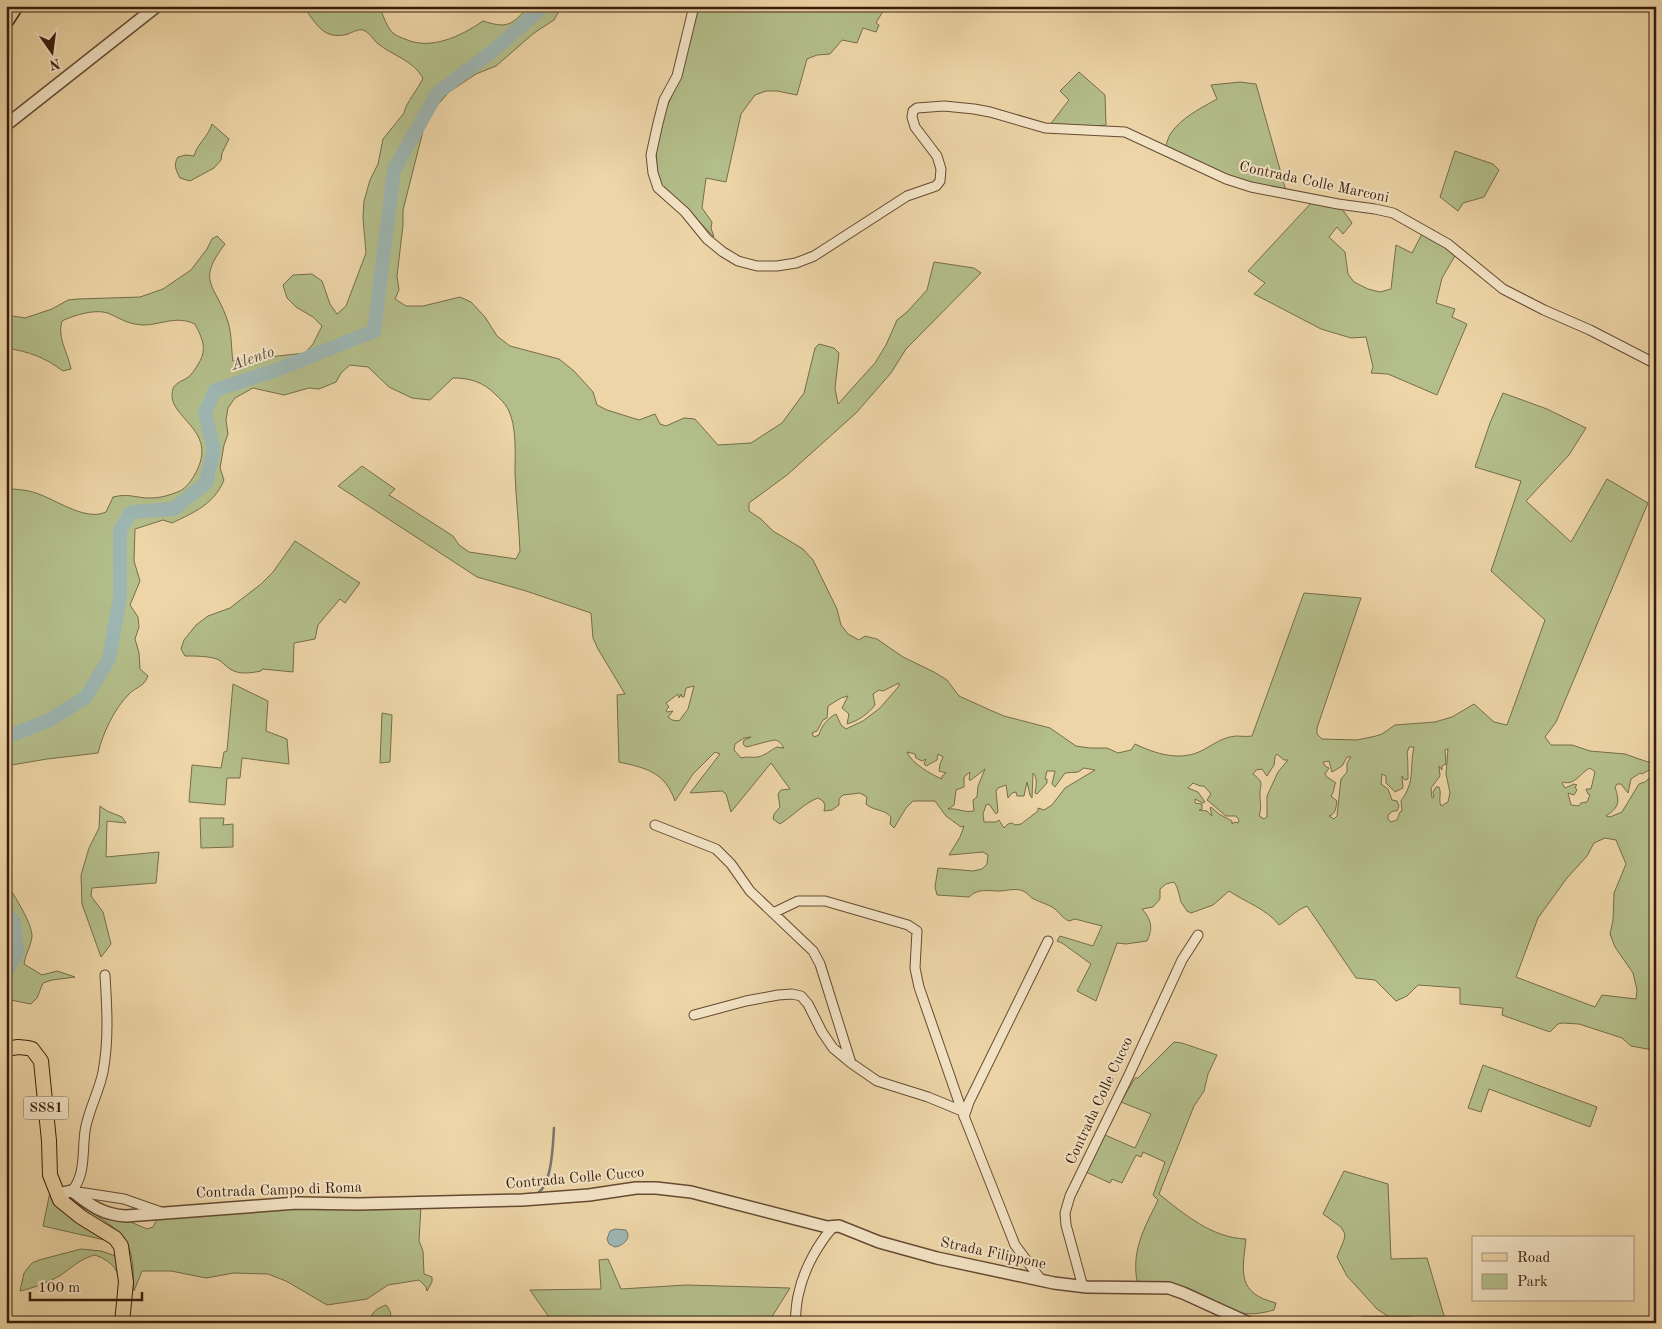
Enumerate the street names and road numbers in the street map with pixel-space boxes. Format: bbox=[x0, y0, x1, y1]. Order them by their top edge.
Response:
street label: Contrada Colle Marconi bbox=[1238, 160, 1390, 206]
street label: Contrada Colle Cucco bbox=[1064, 1035, 1136, 1167]
road number: SS81 bbox=[23, 1096, 68, 1120]
street label: Contrada Colle Cucco bbox=[505, 1165, 645, 1193]
street label: Contrada Campo di Roma bbox=[196, 1181, 363, 1201]
street label: Strada Filippone bbox=[939, 1235, 1047, 1273]

